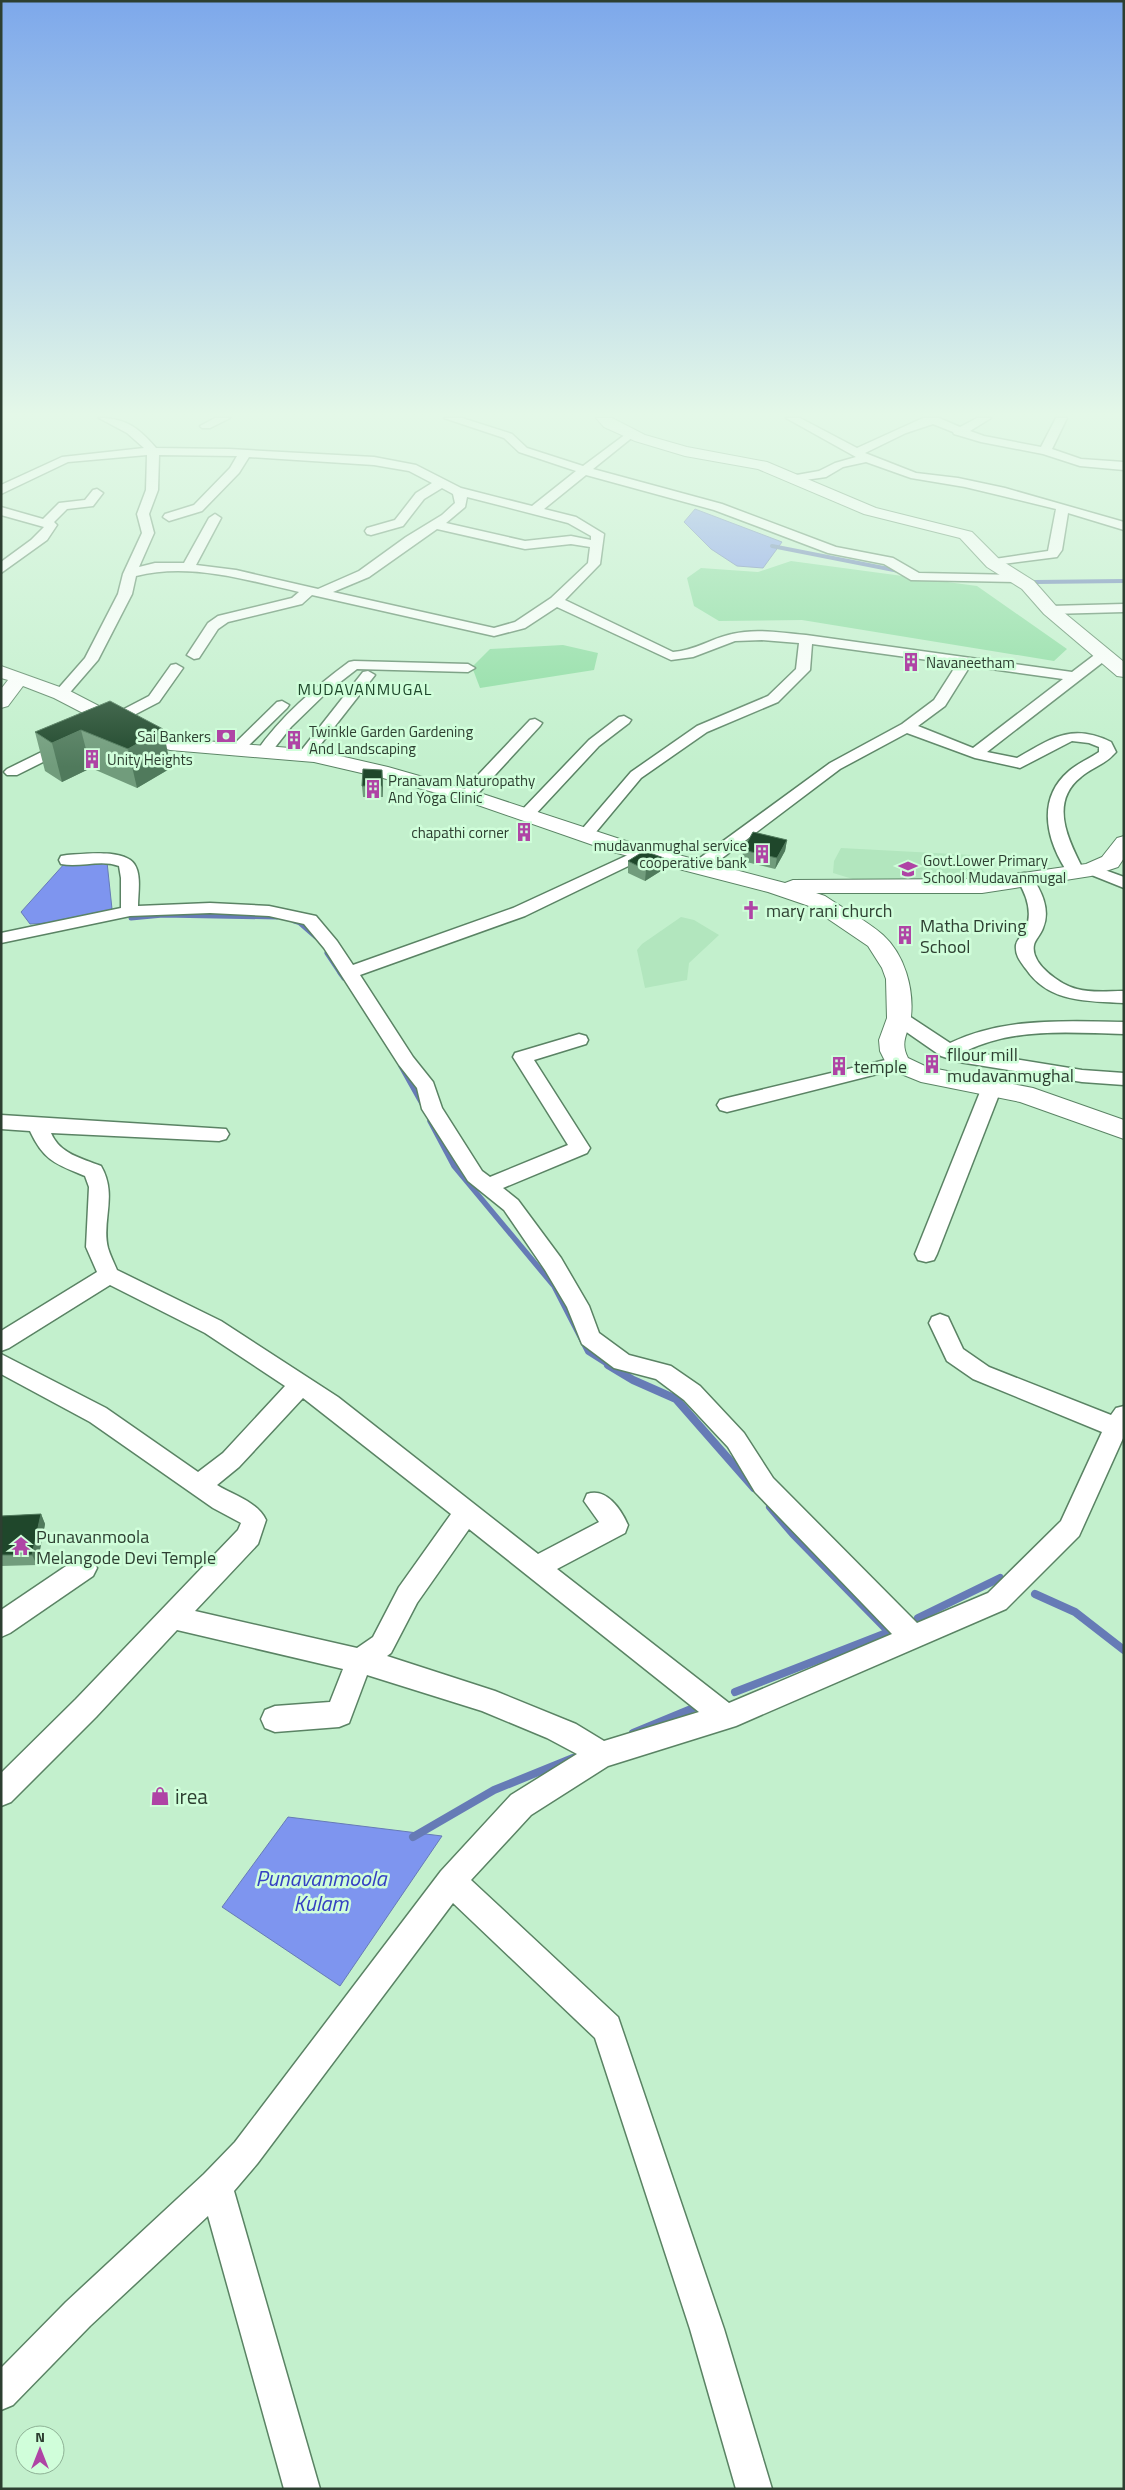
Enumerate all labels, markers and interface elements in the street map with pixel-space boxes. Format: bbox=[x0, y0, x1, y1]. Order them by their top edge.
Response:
building icon: Navaneetham bbox=[900, 651, 922, 673]
place label: Navaneetham bbox=[926, 651, 1015, 674]
district label: MUDAVANMUGAL bbox=[298, 677, 432, 701]
place label: Twinkle Garden Gardening And Landscaping bbox=[309, 720, 473, 760]
place label: Sai Bankers bbox=[137, 725, 211, 748]
bank icon: Sai Bankers bbox=[215, 725, 237, 747]
building icon: Twinkle Garden Gardening And Landscaping bbox=[283, 729, 305, 751]
building icon: Unity Heights bbox=[81, 748, 103, 770]
place label: Unity Heights bbox=[107, 748, 193, 771]
place label: Pranavam Naturopathy And Yoga Clinic bbox=[388, 769, 535, 809]
building icon: Pranavam Naturopathy And Yoga Clinic bbox=[362, 778, 384, 800]
place label: chapathi corner bbox=[411, 821, 509, 844]
building icon: chapathi corner bbox=[513, 821, 535, 843]
place label: mudavanmughal service cooperative bank bbox=[594, 834, 747, 874]
building icon: mudavanmughal service cooperative bank bbox=[751, 843, 773, 865]
place label: Govt.Lower Primary School Mudavanmugal bbox=[923, 849, 1066, 889]
school or university icon: Govt.Lower Primary School Mudavanmugal bbox=[897, 858, 919, 880]
place label: mary rani church bbox=[766, 897, 892, 924]
church icon: mary rani church bbox=[740, 899, 762, 921]
place label: Matha Driving School bbox=[920, 912, 1026, 960]
building icon: Matha Driving School bbox=[894, 924, 916, 946]
place label: fllour mill mudavanmughal bbox=[947, 1041, 1074, 1089]
place label: temple bbox=[854, 1053, 907, 1080]
building icon: fllour mill mudavanmughal bbox=[921, 1053, 943, 1075]
building icon: temple bbox=[828, 1055, 850, 1077]
place label: Punavanmoola Melangode Devi Temple bbox=[36, 1523, 216, 1571]
temple icon: Punavanmoola Melangode Devi Temple bbox=[10, 1535, 32, 1557]
place label: irea bbox=[175, 1780, 208, 1812]
shop icon: irea bbox=[149, 1785, 171, 1807]
water label: Punavanmoola Kulam bbox=[255, 1861, 389, 1920]
north arrow bbox=[15, 2425, 65, 2475]
text: N bbox=[35, 2426, 45, 2447]

